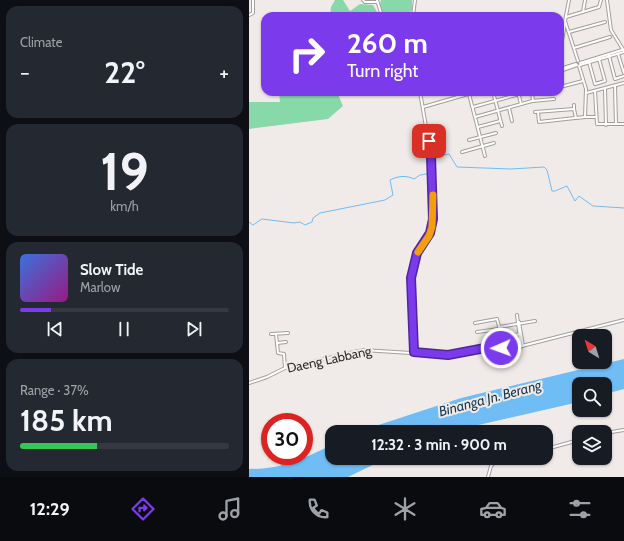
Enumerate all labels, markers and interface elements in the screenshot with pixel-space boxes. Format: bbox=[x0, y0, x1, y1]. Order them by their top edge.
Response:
text: 260 m bbox=[347, 26, 428, 60]
icon: right bbox=[281, 28, 333, 80]
text: Climate bbox=[20, 34, 62, 50]
text: 22° bbox=[104, 54, 145, 91]
text: − bbox=[20, 59, 30, 86]
text: + bbox=[219, 59, 229, 86]
text: Turn right bbox=[347, 60, 418, 82]
pin bbox=[412, 124, 446, 158]
icon: arrive bbox=[418, 130, 440, 152]
text: 19 bbox=[100, 140, 149, 203]
text: km/h bbox=[110, 198, 139, 214]
text: Slow Tide bbox=[80, 261, 143, 279]
text: Marlow bbox=[80, 279, 120, 295]
icon: previous bbox=[44, 318, 66, 340]
icon: pause bbox=[113, 318, 135, 340]
icon: next bbox=[183, 318, 205, 340]
position arrow bbox=[480, 327, 522, 369]
north arrow bbox=[572, 329, 612, 369]
map controls bbox=[572, 329, 612, 465]
street label: Daeng Labbang bbox=[285, 342, 373, 376]
water label: Binanga Jn. Berang bbox=[437, 375, 544, 420]
button: search bbox=[572, 377, 612, 417]
text: Range · 37% bbox=[20, 382, 89, 398]
text: 185 km bbox=[20, 402, 113, 439]
speed limit sign: 30 bbox=[261, 413, 313, 465]
button: layers bbox=[572, 425, 612, 465]
text: 12:32 · 3 min · 900 m bbox=[371, 436, 507, 454]
icon: directions bbox=[129, 495, 157, 523]
icon: music bbox=[216, 495, 244, 523]
icon: phone bbox=[304, 495, 332, 523]
icon: climate bbox=[391, 495, 419, 523]
icon: car bbox=[479, 495, 507, 523]
icon: filters bbox=[566, 495, 594, 523]
text: 12:29 bbox=[30, 498, 70, 520]

